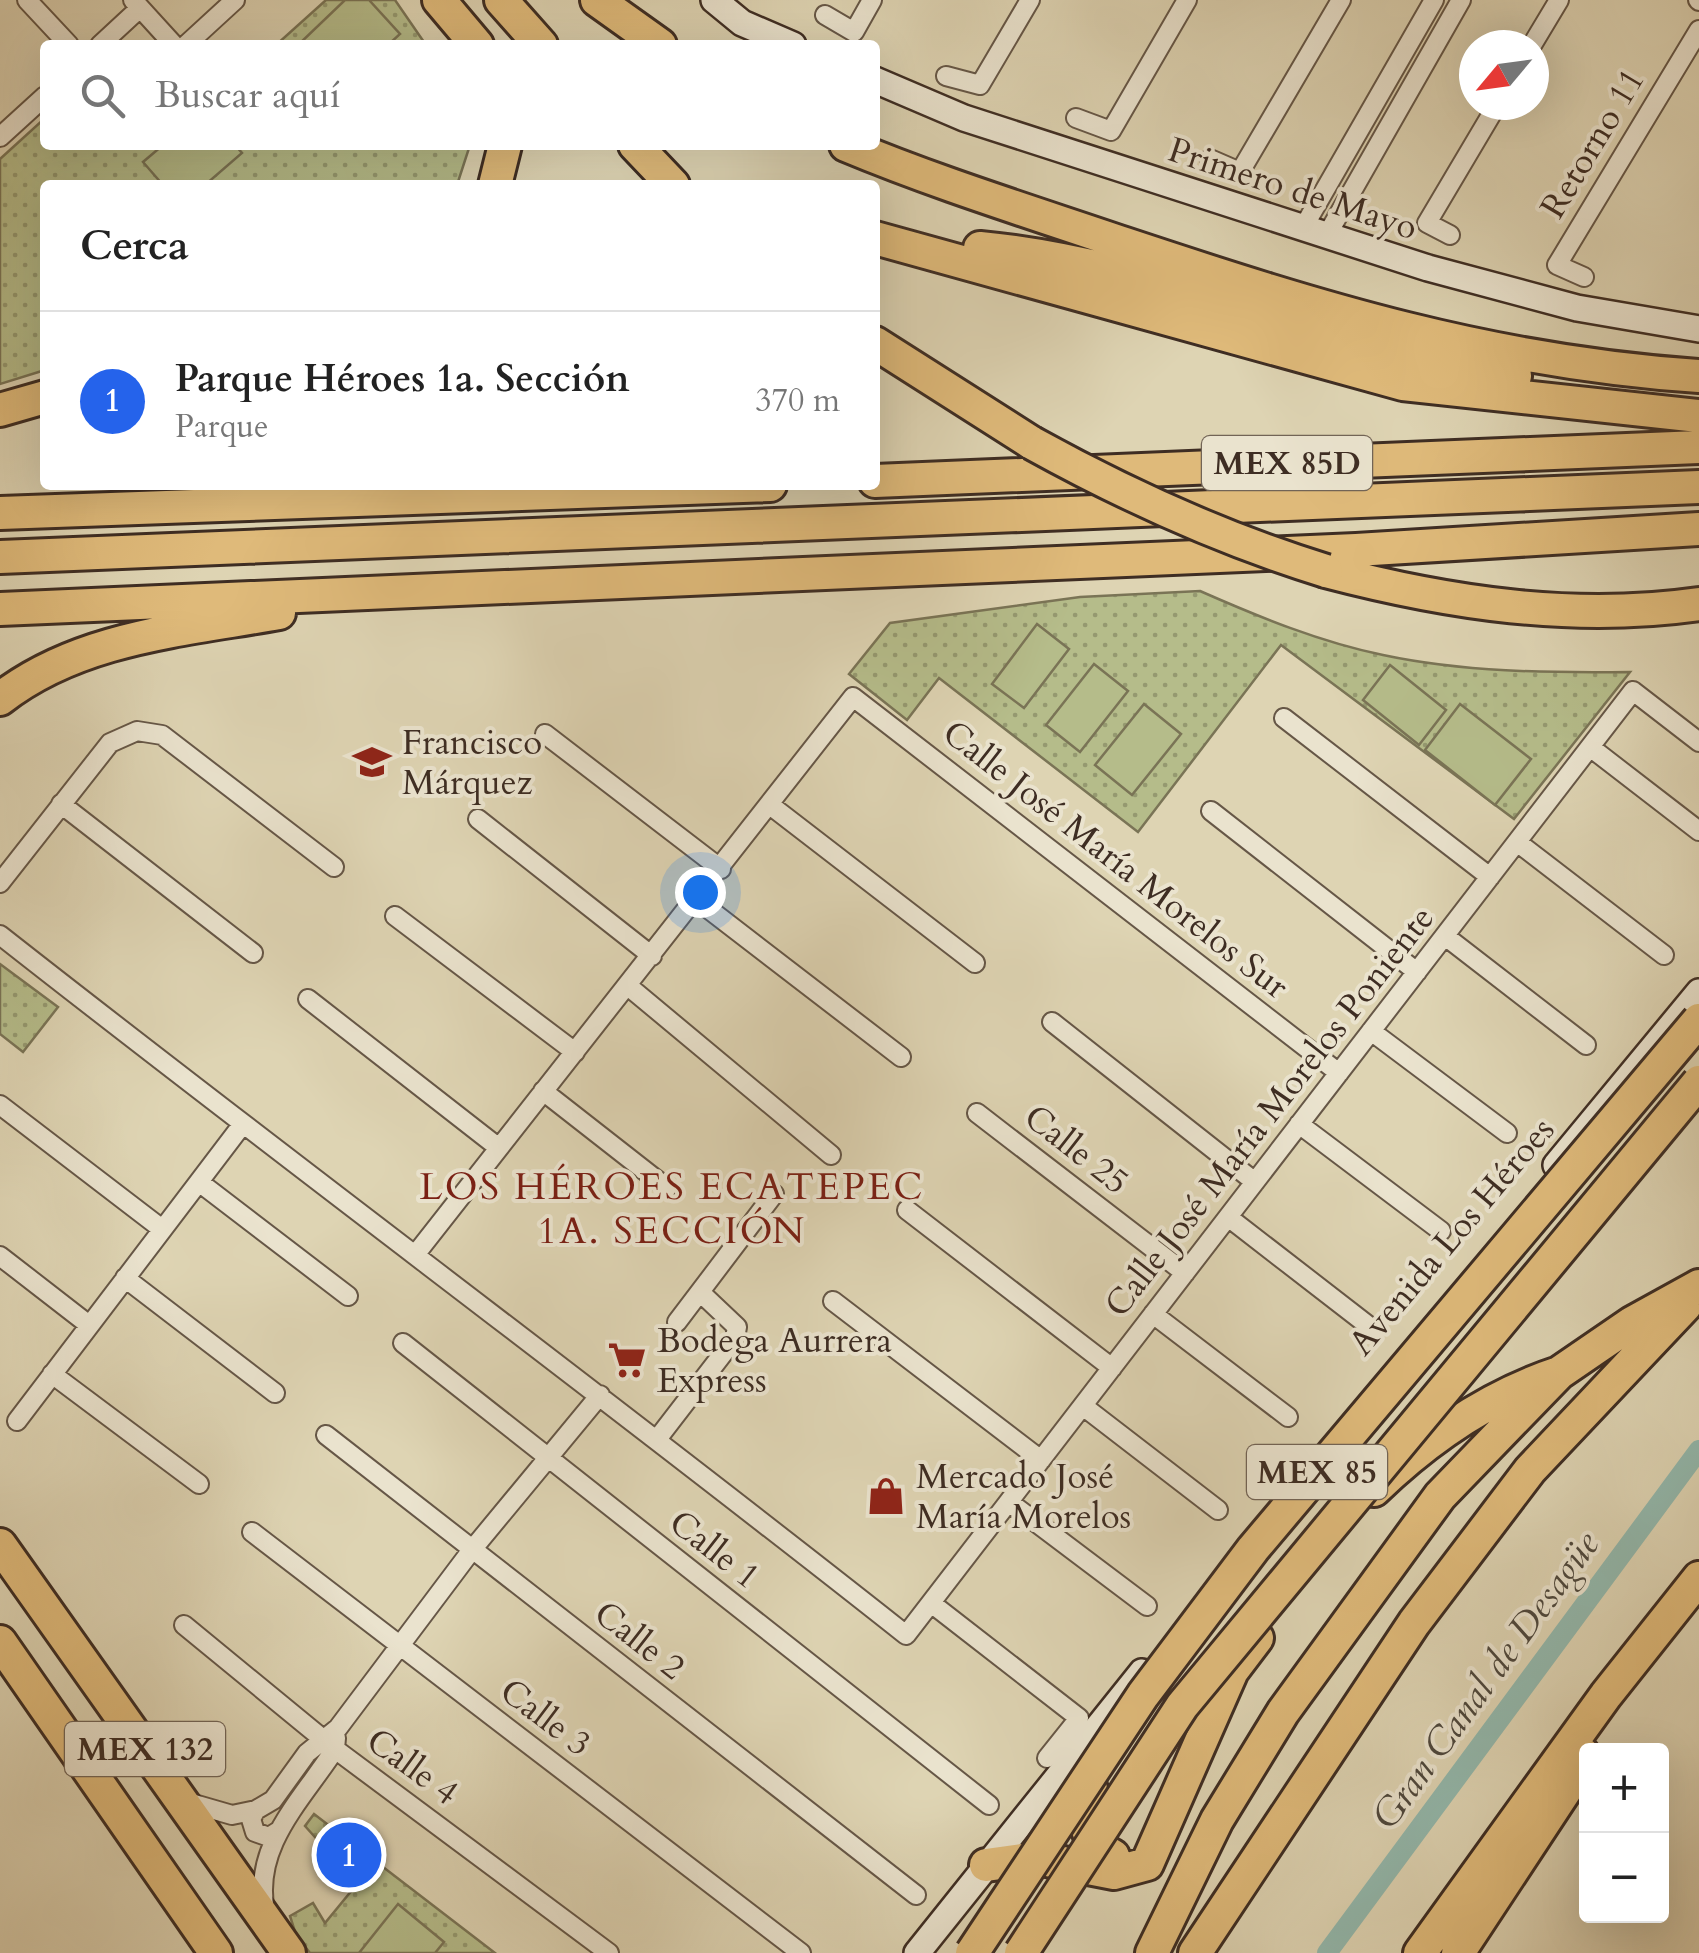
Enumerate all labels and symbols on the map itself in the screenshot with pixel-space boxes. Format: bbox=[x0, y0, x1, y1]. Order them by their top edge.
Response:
north arrow bbox=[1459, 30, 1549, 120]
street label: Retorno 11 bbox=[1529, 60, 1656, 227]
street label: Primero de Mayo bbox=[1162, 126, 1423, 252]
road number: MEX 85D bbox=[1202, 436, 1372, 490]
street label: Calle José María Morelos Sur bbox=[932, 709, 1299, 1010]
place label: Francisco Márquez bbox=[402, 719, 542, 807]
school or university icon: Francisco Márquez bbox=[351, 741, 393, 783]
your location bbox=[675, 867, 726, 918]
street label: Calle José María Morelos Poniente bbox=[1094, 896, 1446, 1327]
street label: Calle 25 bbox=[1014, 1094, 1139, 1206]
street label: Avenida Los Héroes bbox=[1338, 1107, 1566, 1366]
district label: LOS HÉROES ECATEPEC 1A. SECCIÓN bbox=[419, 1161, 925, 1257]
place label: Bodega Aurrera Express bbox=[657, 1317, 892, 1405]
supermarket icon: Bodega Aurrera Express bbox=[606, 1339, 648, 1381]
road number: MEX 85 bbox=[1247, 1445, 1387, 1499]
place label: Mercado José María Morelos bbox=[916, 1453, 1131, 1541]
shop icon: Mercado José María Morelos bbox=[865, 1475, 907, 1517]
street label: Calle 1 bbox=[659, 1499, 770, 1600]
water label: Gran Canal de Desagüe bbox=[1360, 1521, 1612, 1840]
street label: Calle 2 bbox=[584, 1590, 695, 1691]
street label: Calle 3 bbox=[490, 1668, 601, 1768]
street label: Calle 4 bbox=[357, 1717, 468, 1816]
road number: MEX 132 bbox=[65, 1722, 225, 1776]
pin: 1 bbox=[316, 1818, 382, 1892]

